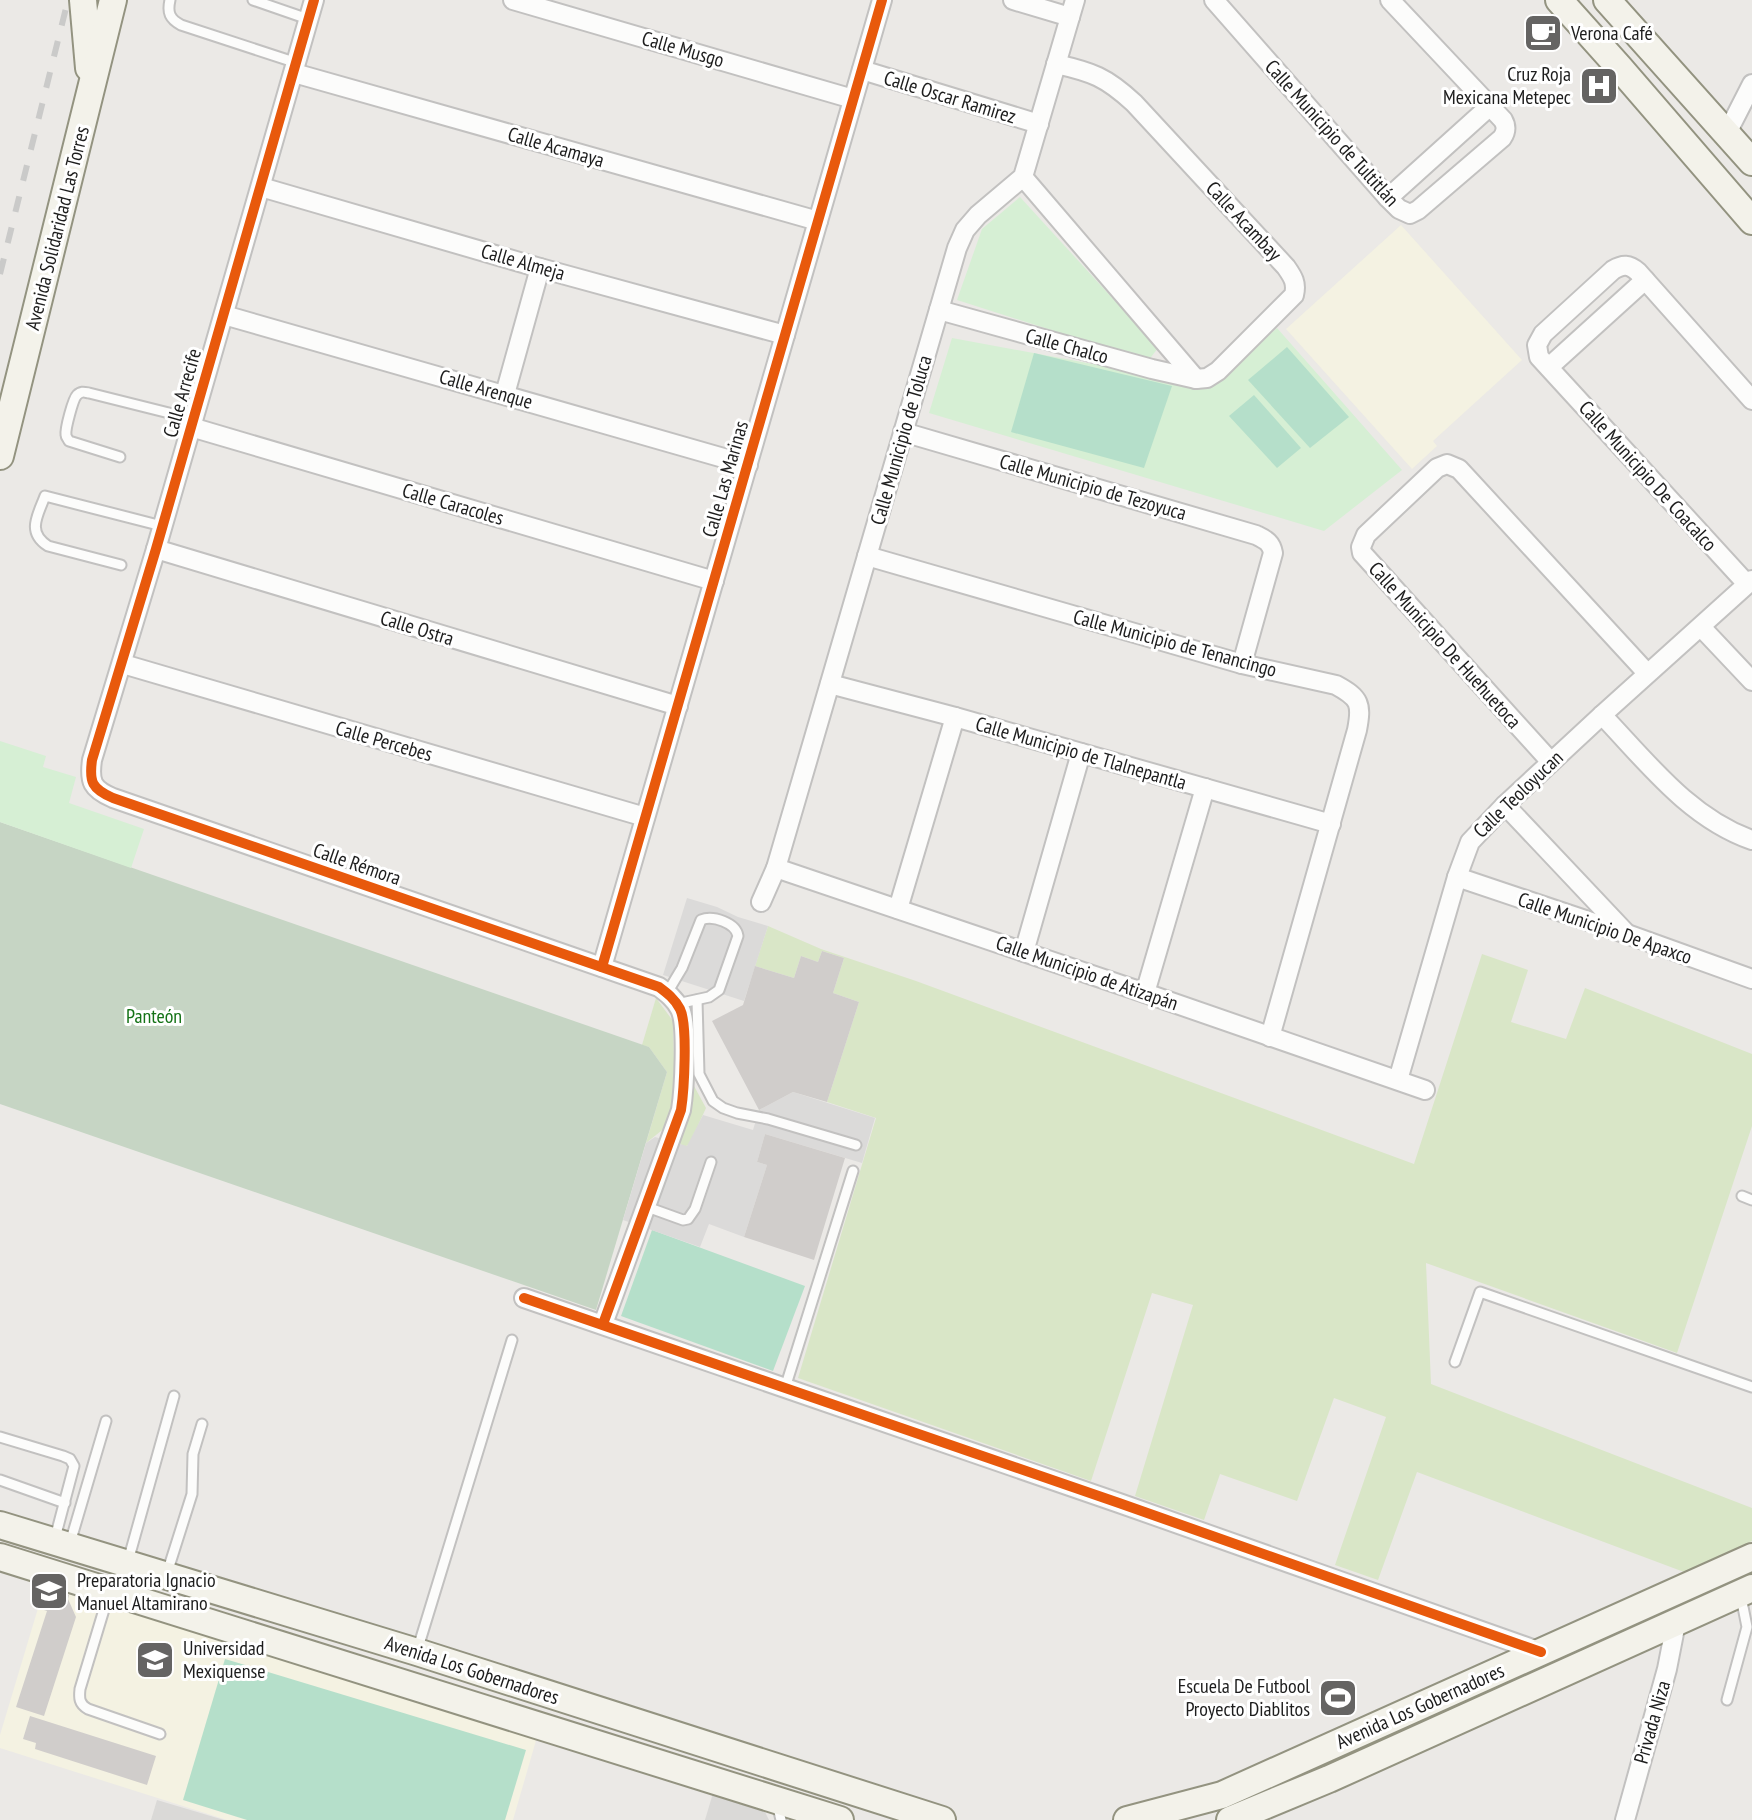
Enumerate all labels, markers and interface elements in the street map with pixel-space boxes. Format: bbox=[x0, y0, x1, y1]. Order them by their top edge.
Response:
cafe icon: Verona Café bbox=[1522, 12, 1564, 54]
place label: Verona Café bbox=[1570, 20, 1653, 46]
street label: Calle Musgo bbox=[639, 25, 727, 73]
street label: Calle Municipio de Tultitlán bbox=[1259, 54, 1405, 212]
place label: Cruz Roja Mexicana Metepec bbox=[1443, 61, 1571, 110]
street label: Calle Oscar Ramirez bbox=[881, 65, 1019, 129]
hospital icon: Cruz Roja Mexicana Metepec bbox=[1578, 65, 1620, 107]
street label: Calle Acamaya bbox=[505, 121, 607, 173]
street label: Avenida Solidaridad Las Torres bbox=[19, 123, 95, 333]
street label: Calle Acambay bbox=[1200, 176, 1288, 267]
street label: Calle Almeja bbox=[478, 238, 568, 286]
street label: Calle Chalco bbox=[1023, 322, 1111, 370]
street label: Calle Arrecife bbox=[157, 345, 207, 441]
street label: Calle Municipio de Toluca bbox=[864, 352, 938, 528]
street label: Calle Arenque bbox=[436, 363, 536, 415]
street label: Calle Municipio De Coacalco bbox=[1573, 395, 1723, 557]
street label: Calle Las Marinas bbox=[696, 418, 754, 540]
street label: Calle Municipio de Tezoyuca bbox=[997, 448, 1189, 526]
street label: Calle Caracoles bbox=[399, 477, 507, 531]
street label: Calle Municipio De Huehuetoca bbox=[1363, 556, 1527, 734]
street label: Calle Municipio de Tenancingo bbox=[1070, 603, 1280, 683]
street label: Calle Ostra bbox=[377, 605, 457, 651]
street label: Calle Municipio de Tlalnepantla bbox=[973, 710, 1189, 796]
street label: Calle Percebes bbox=[333, 715, 436, 767]
street label: Calle Teoloyucan bbox=[1468, 745, 1568, 843]
street label: Calle Rémora bbox=[310, 837, 404, 891]
street label: Calle Municipio De Apaxco bbox=[1514, 886, 1696, 970]
street label: Calle Municipio de Atizapán bbox=[992, 930, 1182, 1016]
park label: Panteón bbox=[126, 1003, 182, 1029]
place label: Preparatoria Ignacio Manuel Altamirano bbox=[77, 1567, 216, 1616]
school or university icon: Preparatoria Ignacio Manuel Altamirano bbox=[28, 1570, 70, 1612]
street label: Avenida Los Gobernadores bbox=[382, 1630, 563, 1710]
place label: Universidad Mexiquense bbox=[183, 1635, 266, 1684]
school or university icon: Universidad Mexiquense bbox=[134, 1639, 176, 1681]
street label: Avenida Los Gobernadores bbox=[1332, 1657, 1508, 1755]
place label: Escuela De Futbool Proyecto Diablitos bbox=[1178, 1673, 1310, 1722]
sports icon: Escuela De Futbool Proyecto Diablitos bbox=[1317, 1677, 1359, 1719]
street label: Privada Niza bbox=[1628, 1677, 1676, 1767]

